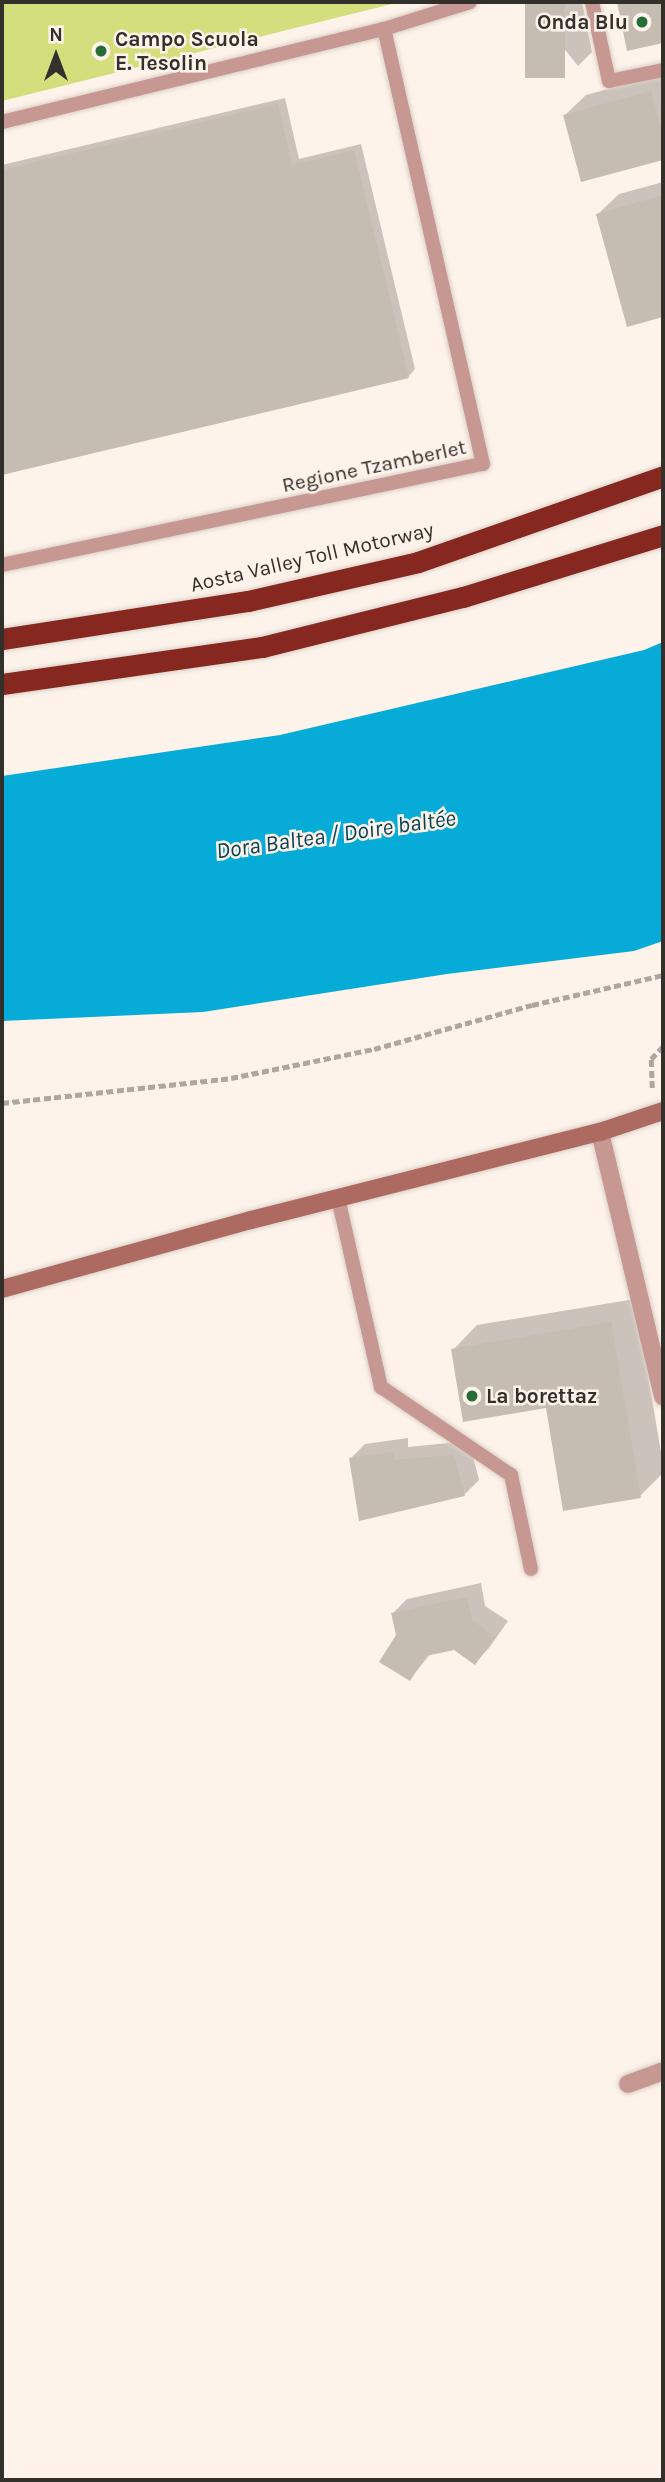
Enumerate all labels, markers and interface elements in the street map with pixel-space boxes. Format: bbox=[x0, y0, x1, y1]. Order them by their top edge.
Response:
place label: Onda Blu bbox=[537, 9, 628, 35]
marker: Onda Blu bbox=[634, 14, 650, 30]
north arrow bbox=[21, 21, 91, 91]
text: N bbox=[49, 24, 63, 46]
place label: Campo Scuola E. Tesolin bbox=[115, 26, 259, 76]
marker: Campo Scuola E. Tesolin bbox=[93, 43, 109, 59]
street label: Regione Tzamberlet bbox=[280, 434, 468, 498]
street label: Aosta Valley Toll Motorway bbox=[188, 517, 436, 597]
water label: Dora Baltea / Doire baltée bbox=[214, 805, 458, 865]
place label: La borettaz bbox=[486, 1383, 597, 1409]
marker: La borettaz bbox=[464, 1388, 480, 1404]

